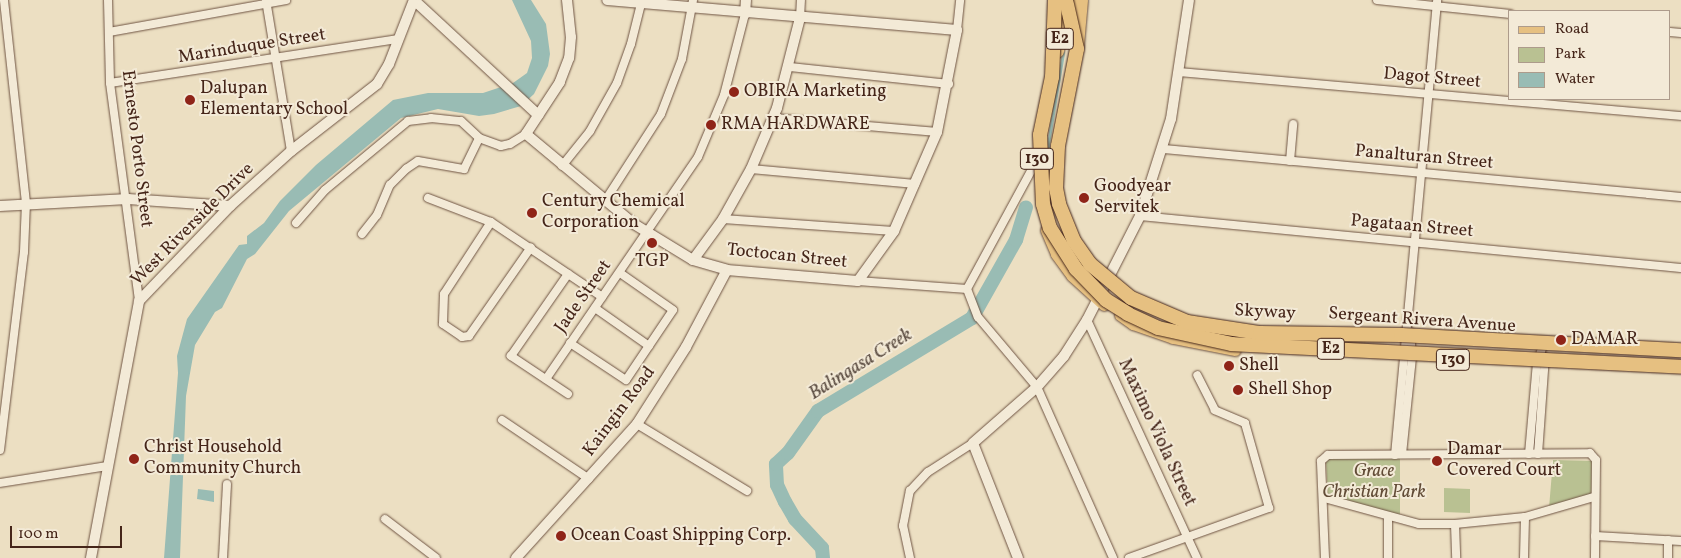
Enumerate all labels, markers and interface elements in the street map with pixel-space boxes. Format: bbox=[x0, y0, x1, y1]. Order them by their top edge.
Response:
legend bbox=[1508, 10, 1671, 100]
text: Road bbox=[1555, 19, 1589, 40]
street label: Marinduque Street bbox=[177, 25, 327, 69]
road number: E2 bbox=[1045, 26, 1075, 52]
text: Park bbox=[1555, 44, 1586, 65]
street label: Dagot Street bbox=[1382, 64, 1482, 94]
street label: Ernesto Porto Street bbox=[116, 69, 156, 229]
text: Water bbox=[1555, 69, 1595, 90]
place label: Dalupan Elementary School bbox=[200, 79, 349, 122]
place label: OBIRA Marketing bbox=[744, 81, 886, 103]
marker: OBIRA Marketing bbox=[728, 86, 740, 98]
marker: Dalupan Elementary School bbox=[184, 94, 196, 106]
place label: RMA HARDWARE bbox=[721, 114, 870, 136]
marker: RMA HARDWARE bbox=[705, 119, 717, 131]
street label: Panalturan Street bbox=[1354, 141, 1494, 175]
road number: 130 bbox=[1020, 146, 1054, 172]
street label: West Riverside Drive bbox=[127, 159, 259, 291]
place label: Goodyear Servitek bbox=[1094, 177, 1171, 220]
place label: Century Chemical Corporation bbox=[542, 192, 685, 234]
marker: Goodyear Servitek bbox=[1078, 192, 1090, 204]
marker: Century Chemical Corporation bbox=[526, 207, 538, 219]
street label: Pagataan Street bbox=[1350, 211, 1474, 243]
marker: TGP bbox=[646, 237, 658, 249]
street label: Toctocan Street bbox=[726, 240, 848, 274]
place label: TGP bbox=[635, 251, 669, 273]
street label: Jade Street bbox=[551, 256, 617, 338]
street label: Skyway bbox=[1234, 301, 1296, 325]
street label: Sergeant Rivera Avenue bbox=[1328, 304, 1516, 338]
water label: Balingasa Creek bbox=[805, 324, 917, 406]
place label: DAMAR bbox=[1571, 329, 1638, 351]
marker: DAMAR bbox=[1555, 334, 1567, 346]
road number: E2 bbox=[1316, 336, 1346, 362]
road number: 130 bbox=[1436, 346, 1470, 374]
place label: Shell bbox=[1239, 355, 1279, 377]
street label: Maximo Viola Street bbox=[1112, 356, 1200, 510]
marker: Shell bbox=[1223, 360, 1235, 372]
street label: Kaingin Road bbox=[579, 363, 661, 461]
place label: Shell Shop bbox=[1248, 379, 1332, 401]
marker: Shell Shop bbox=[1232, 384, 1244, 396]
place label: Christ Household Community Church bbox=[144, 438, 302, 480]
place label: Damar Covered Court bbox=[1447, 440, 1561, 482]
marker: Christ Household Community Church bbox=[128, 453, 140, 465]
marker: Damar Covered Court bbox=[1431, 455, 1443, 467]
park label: Grace Christian Park bbox=[1322, 462, 1426, 504]
scale bar bbox=[12, 516, 125, 548]
text: 100 m bbox=[18, 524, 58, 545]
place label: Ocean Coast Shipping Corp. bbox=[571, 525, 791, 547]
marker: Ocean Coast Shipping Corp. bbox=[555, 530, 567, 542]

